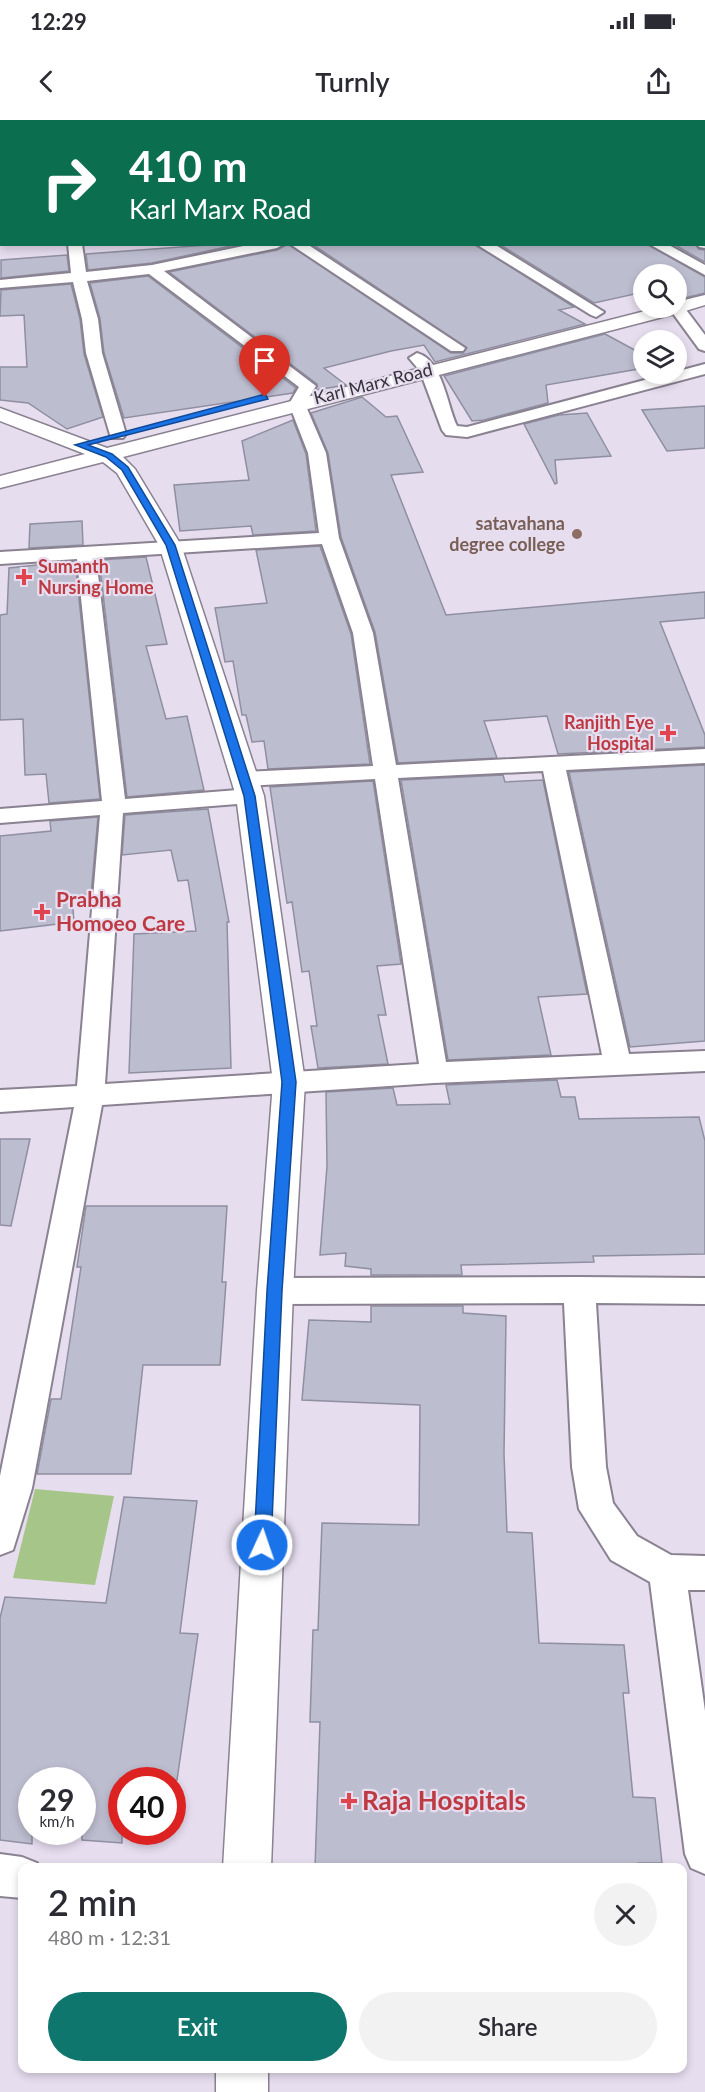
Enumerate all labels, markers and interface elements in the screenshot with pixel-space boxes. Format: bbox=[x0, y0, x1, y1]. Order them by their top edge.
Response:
text: 12:29 bbox=[30, 8, 87, 35]
icon: back bbox=[30, 65, 63, 98]
text: Turnly bbox=[315, 65, 390, 98]
icon: share bbox=[642, 65, 675, 98]
text: 410 m bbox=[129, 141, 247, 191]
icon: right bbox=[30, 144, 108, 222]
text: Karl Marx Road bbox=[129, 192, 312, 225]
map controls bbox=[633, 264, 687, 384]
button: search bbox=[633, 264, 687, 318]
button: layers bbox=[633, 330, 687, 384]
pin bbox=[239, 335, 290, 397]
icon: arrive bbox=[248, 344, 281, 377]
street label: Karl Marx Road bbox=[311, 358, 434, 408]
place label: satavahana degree college bbox=[449, 512, 565, 555]
marker: satavahana degree college bbox=[570, 527, 584, 541]
place label: Sumanth Nursing Home bbox=[38, 555, 154, 598]
marker: Sumanth Nursing Home bbox=[15, 568, 33, 586]
place label: Ranjith Eye Hospital bbox=[564, 711, 654, 754]
marker: Ranjith Eye Hospital bbox=[659, 724, 677, 742]
place label: Prabha Homoeo Care bbox=[56, 886, 185, 935]
marker: Prabha Homoeo Care bbox=[33, 903, 51, 921]
position arrow bbox=[230, 1513, 294, 1577]
speed limit sign: 40 bbox=[108, 1767, 186, 1845]
text: 29 bbox=[40, 1781, 74, 1817]
place label: Raja Hospitals bbox=[362, 1784, 526, 1816]
marker: Raja Hospitals bbox=[340, 1792, 358, 1810]
text: km/h bbox=[39, 1812, 75, 1830]
text: 2 min bbox=[48, 1880, 137, 1924]
button: close bbox=[594, 1883, 657, 1946]
text: 480 m · 12:31 bbox=[48, 1925, 171, 1949]
button: Exit bbox=[48, 1992, 347, 2061]
button: Share bbox=[359, 1992, 657, 2061]

